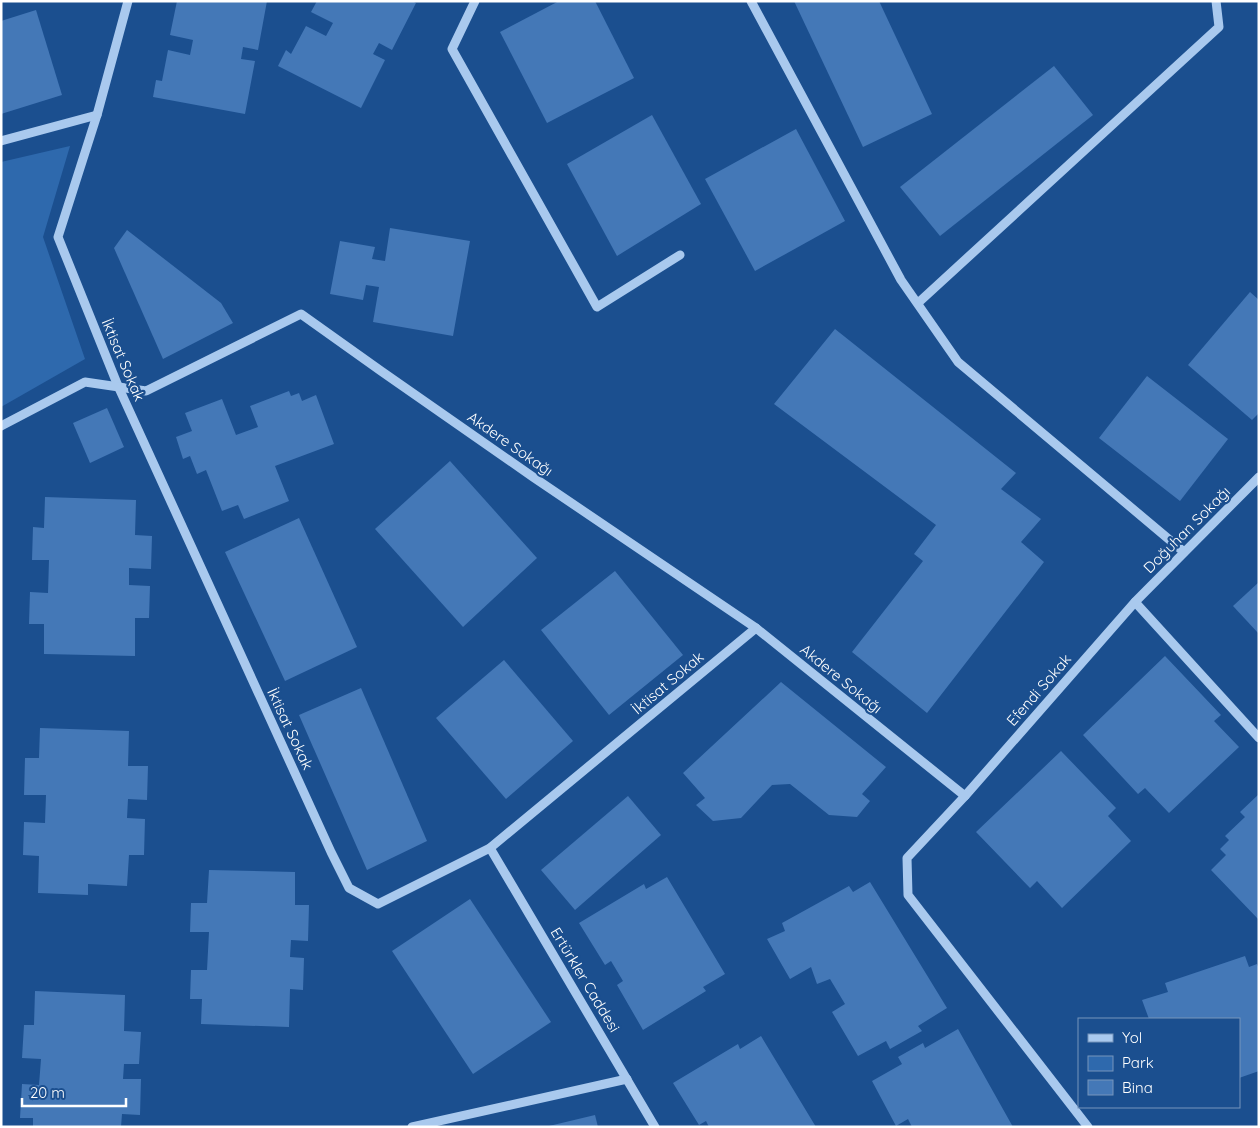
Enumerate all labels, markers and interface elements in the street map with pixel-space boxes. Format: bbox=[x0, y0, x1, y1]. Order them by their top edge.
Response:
street label: İktisat Sokak bbox=[98, 316, 149, 404]
street label: Akdere Sokağı bbox=[464, 407, 557, 480]
street label: Doğuhan Sokağı bbox=[1139, 482, 1234, 577]
street label: Akdere Sokağı bbox=[796, 640, 886, 717]
street label: İktisat Sokak bbox=[628, 647, 708, 718]
street label: Efendi Sokak bbox=[1002, 650, 1075, 730]
street label: İktisat Sokak bbox=[263, 685, 318, 773]
street label: Ertürkler Caddesi bbox=[547, 924, 624, 1036]
legend bbox=[1078, 1018, 1240, 1108]
text: Yol bbox=[1122, 1028, 1142, 1047]
text: Park bbox=[1122, 1053, 1154, 1072]
scale bar bbox=[22, 1076, 126, 1108]
text: Bina bbox=[1122, 1078, 1153, 1097]
text: 20 m bbox=[30, 1083, 65, 1102]

